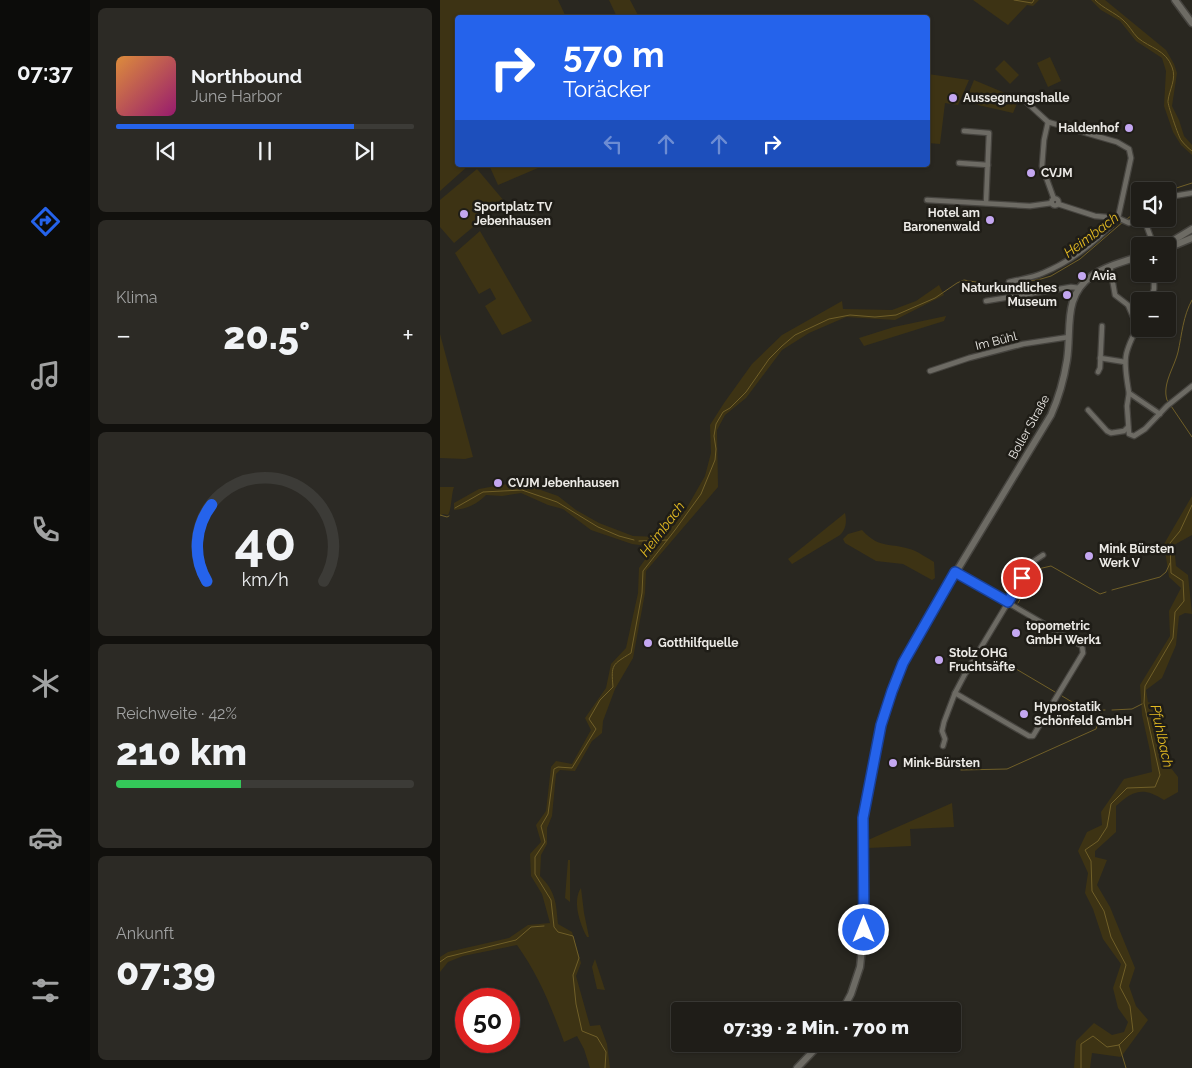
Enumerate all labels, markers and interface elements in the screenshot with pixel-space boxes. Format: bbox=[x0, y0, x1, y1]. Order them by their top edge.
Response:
text: 570 m bbox=[563, 34, 665, 75]
icon: right bbox=[480, 35, 545, 100]
text: 07:37 bbox=[17, 59, 73, 85]
text: Northbound bbox=[191, 65, 302, 87]
text: Toräcker bbox=[563, 76, 651, 102]
text: June Harbor bbox=[191, 87, 282, 106]
place label: Aussegnungshalle bbox=[963, 91, 1069, 105]
marker: Aussegnungshalle bbox=[947, 92, 959, 104]
place label: Haldenhof bbox=[1058, 121, 1120, 135]
marker: Haldenhof bbox=[1123, 122, 1135, 134]
icon: left bbox=[599, 130, 627, 158]
icon: ahead bbox=[652, 130, 680, 158]
icon: ahead bbox=[705, 130, 733, 158]
icon: right bbox=[758, 130, 786, 158]
icon: previous bbox=[152, 137, 180, 165]
icon: pause bbox=[251, 137, 279, 165]
icon: next bbox=[350, 137, 378, 165]
place label: CVJM bbox=[1041, 166, 1073, 180]
marker: CVJM bbox=[1025, 167, 1037, 179]
map controls bbox=[1131, 182, 1176, 337]
button: sound bbox=[1131, 182, 1176, 227]
place label: Sportplatz TV Jebenhausen bbox=[474, 200, 553, 228]
icon: directions bbox=[28, 204, 63, 239]
place label: Hotel am Baronenwald bbox=[903, 206, 980, 234]
marker: Sportplatz TV Jebenhausen bbox=[458, 208, 470, 220]
water label: Heimbach bbox=[1060, 209, 1122, 261]
marker: Hotel am Baronenwald bbox=[984, 214, 996, 226]
button: + bbox=[1131, 237, 1176, 282]
place label: Avia bbox=[1092, 269, 1116, 283]
marker: Avia bbox=[1076, 270, 1088, 282]
place label: Naturkundliches Museum bbox=[961, 281, 1057, 309]
text: Klima bbox=[116, 288, 158, 307]
marker: Naturkundliches Museum bbox=[1061, 289, 1073, 301]
button: − bbox=[1131, 292, 1176, 337]
text: 20.5° bbox=[223, 313, 310, 358]
text: − bbox=[116, 319, 131, 352]
text: + bbox=[402, 319, 414, 352]
street label: Im Bühl bbox=[974, 329, 1019, 353]
icon: music bbox=[28, 358, 63, 393]
street label: Boller Straße bbox=[1006, 392, 1052, 462]
place label: CVJM Jebenhausen bbox=[508, 476, 619, 490]
marker: CVJM Jebenhausen bbox=[492, 477, 504, 489]
water label: Heimbach bbox=[636, 498, 688, 560]
text: 40 bbox=[234, 511, 296, 572]
icon: phone bbox=[28, 512, 63, 547]
place label: Mink Bürsten Werk V bbox=[1099, 542, 1174, 570]
marker: Mink Bürsten Werk V bbox=[1083, 550, 1095, 562]
pin bbox=[1001, 557, 1043, 599]
icon: arrive bbox=[1008, 564, 1036, 592]
text: km/h bbox=[241, 569, 289, 590]
place label: topometric GmbH Werk1 bbox=[1026, 619, 1101, 647]
marker: topometric GmbH Werk1 bbox=[1010, 627, 1022, 639]
place label: Gotthilfquelle bbox=[658, 636, 739, 650]
marker: Gotthilfquelle bbox=[642, 637, 654, 649]
place label: Stolz OHG Fruchtsäfte bbox=[949, 646, 1015, 674]
marker: Stolz OHG Fruchtsäfte bbox=[933, 654, 945, 666]
icon: climate bbox=[28, 666, 63, 701]
place label: Hyprostatik Schönfeld GmbH bbox=[1034, 700, 1132, 728]
water label: Pfuhlbach bbox=[1147, 703, 1177, 769]
text: Reichweite · 42% bbox=[116, 704, 237, 723]
marker: Hyprostatik Schönfeld GmbH bbox=[1018, 708, 1030, 720]
text: 210 km bbox=[116, 729, 247, 774]
place label: Mink-Bürsten bbox=[903, 756, 980, 770]
marker: Mink-Bürsten bbox=[887, 757, 899, 769]
icon: car bbox=[28, 820, 63, 855]
position arrow bbox=[837, 903, 889, 955]
text: Ankunft bbox=[116, 924, 174, 943]
text: 07:39 bbox=[116, 949, 216, 994]
icon: filters bbox=[28, 973, 63, 1008]
speed limit sign: 50 bbox=[455, 988, 520, 1053]
text: 07:39 · 2 Min. · 700 m bbox=[723, 1016, 909, 1038]

